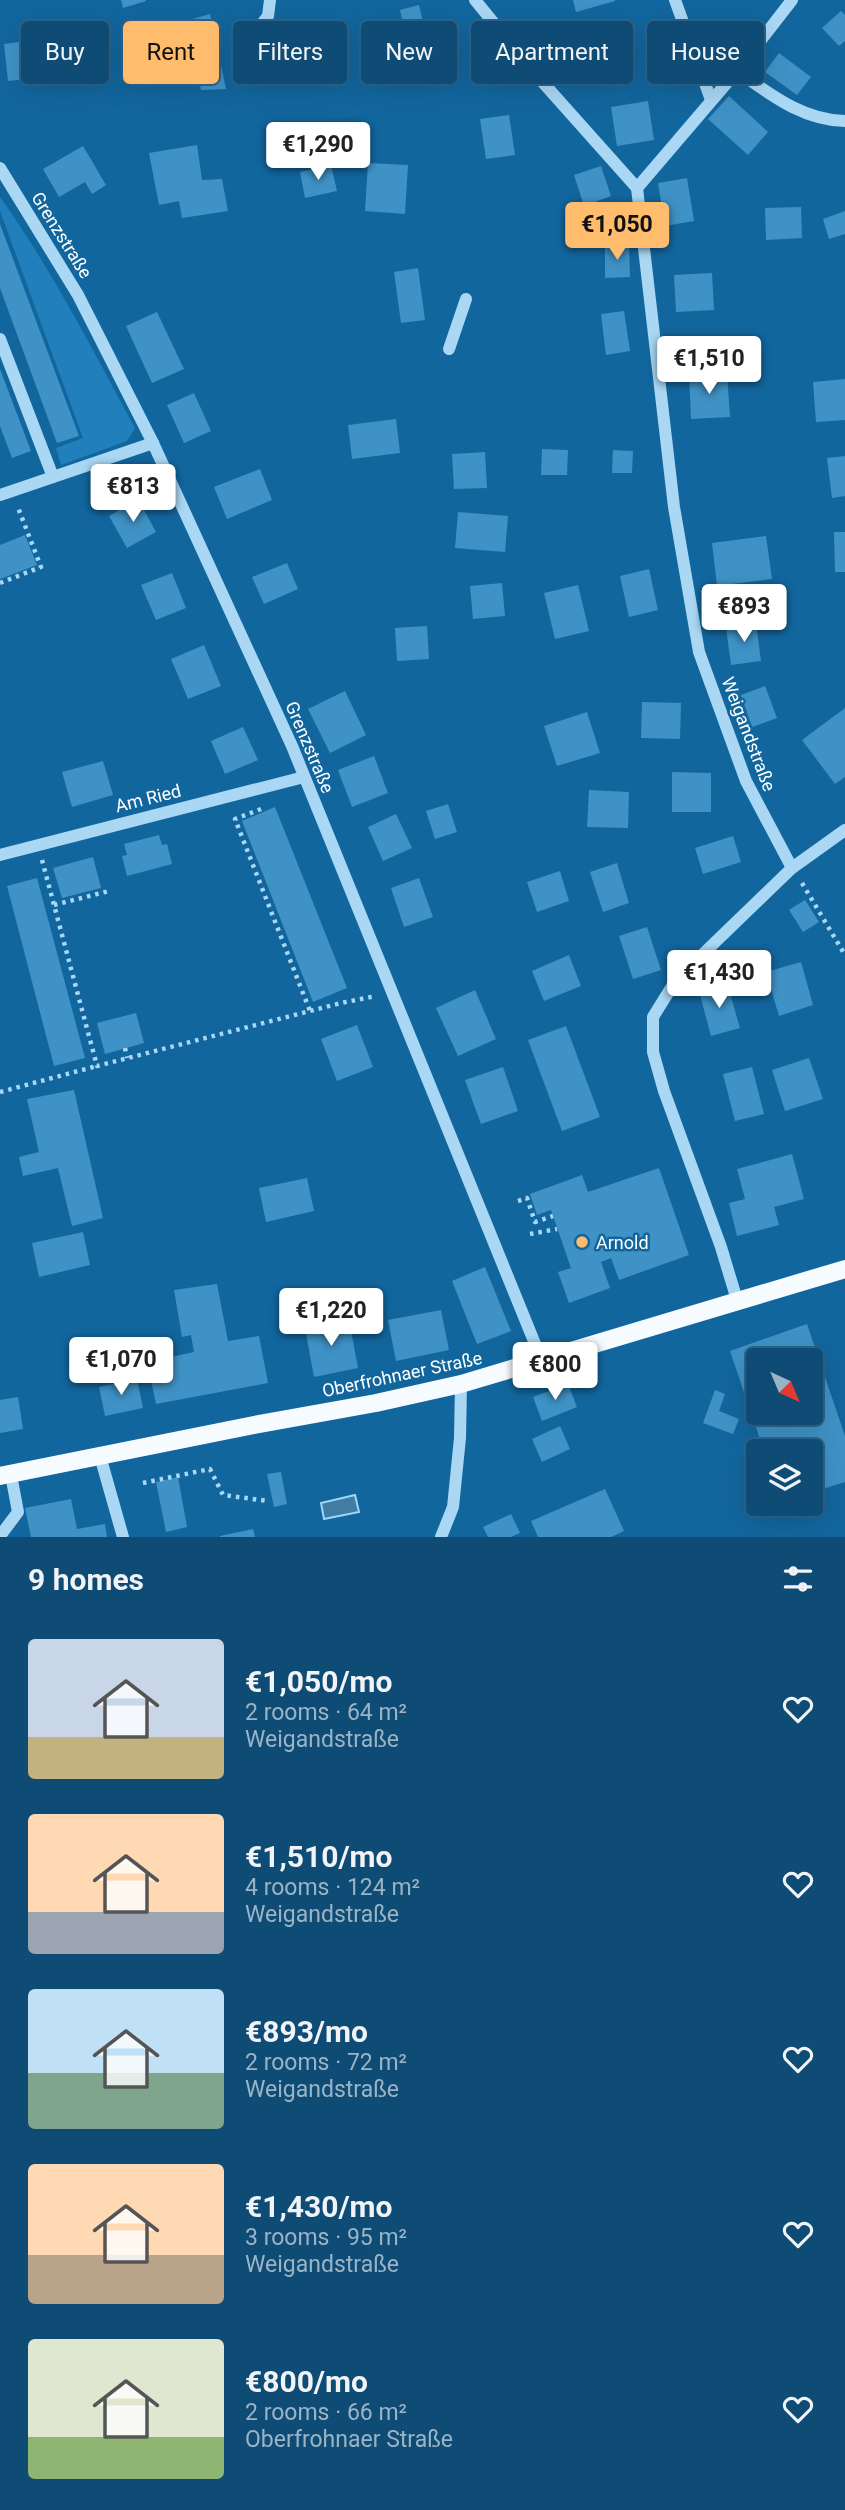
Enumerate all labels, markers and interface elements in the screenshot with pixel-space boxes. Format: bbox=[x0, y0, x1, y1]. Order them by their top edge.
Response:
chip: Buy bbox=[21, 21, 109, 84]
chip: Rent bbox=[123, 21, 219, 84]
chip: Filters bbox=[233, 21, 347, 84]
chip: New bbox=[361, 21, 457, 84]
chip: Apartment bbox=[471, 21, 633, 84]
chip: House bbox=[647, 21, 764, 84]
pin: €1,290 bbox=[261, 122, 375, 182]
text: €1,290 bbox=[282, 131, 354, 158]
street label: Grenzstraße bbox=[27, 188, 97, 282]
pin: €1,050 bbox=[560, 202, 674, 262]
text: €1,050 bbox=[581, 211, 653, 238]
pin: €1,510 bbox=[652, 336, 766, 396]
text: €1,510 bbox=[673, 345, 745, 372]
pin: €813 bbox=[92, 464, 174, 524]
text: €813 bbox=[107, 473, 159, 500]
pin: €893 bbox=[703, 584, 785, 644]
text: €893 bbox=[718, 593, 770, 620]
street label: Weigandstraße bbox=[718, 674, 780, 794]
street label: Grenzstraße bbox=[281, 698, 339, 796]
street label: Am Ried bbox=[113, 780, 183, 816]
pin: €1,430 bbox=[662, 950, 776, 1010]
text: €1,430 bbox=[683, 959, 755, 986]
place label: Arnold bbox=[596, 1232, 649, 1253]
marker: Arnold bbox=[574, 1234, 590, 1250]
pin: €1,220 bbox=[274, 1288, 388, 1348]
text: €1,220 bbox=[295, 1297, 367, 1324]
pin: €1,070 bbox=[64, 1338, 178, 1397]
pin: €800 bbox=[514, 1342, 596, 1402]
text: €1,070 bbox=[85, 1346, 157, 1373]
street label: Oberfrohnaer Straße bbox=[320, 1347, 484, 1401]
north arrow bbox=[746, 1348, 822, 1424]
map controls bbox=[746, 1348, 823, 1516]
text: €800 bbox=[529, 1351, 581, 1378]
button: layers bbox=[746, 1439, 823, 1516]
icon: filters bbox=[779, 1560, 817, 1598]
text: 9 homes bbox=[28, 1562, 144, 1597]
text: €1,050/mo bbox=[245, 1664, 393, 1699]
icon: home bbox=[84, 1667, 168, 1751]
icon: heart bbox=[779, 1690, 817, 1728]
text: 2 rooms · 64 m² bbox=[245, 1699, 407, 1726]
text: Weigandstraße bbox=[245, 1726, 399, 1753]
text: €1,510/mo bbox=[245, 1839, 393, 1874]
icon: home bbox=[84, 1842, 168, 1926]
icon: heart bbox=[779, 1865, 817, 1903]
text: 4 rooms · 124 m² bbox=[245, 1874, 420, 1901]
text: Weigandstraße bbox=[245, 1901, 399, 1928]
text: €893/mo bbox=[245, 2014, 368, 2049]
icon: home bbox=[84, 2017, 168, 2101]
icon: heart bbox=[779, 2040, 817, 2078]
text: 2 rooms · 72 m² bbox=[245, 2049, 407, 2076]
text: Weigandstraße bbox=[245, 2076, 399, 2103]
text: €1,430/mo bbox=[245, 2189, 393, 2224]
icon: home bbox=[84, 2192, 168, 2276]
icon: heart bbox=[779, 2215, 817, 2253]
text: 3 rooms · 95 m² bbox=[245, 2224, 407, 2251]
text: Weigandstraße bbox=[245, 2251, 399, 2278]
text: €800/mo bbox=[245, 2364, 368, 2399]
icon: home bbox=[84, 2367, 168, 2451]
icon: heart bbox=[779, 2390, 817, 2428]
text: 2 rooms · 66 m² bbox=[245, 2399, 407, 2426]
text: Oberfrohnaer Straße bbox=[245, 2426, 453, 2453]

